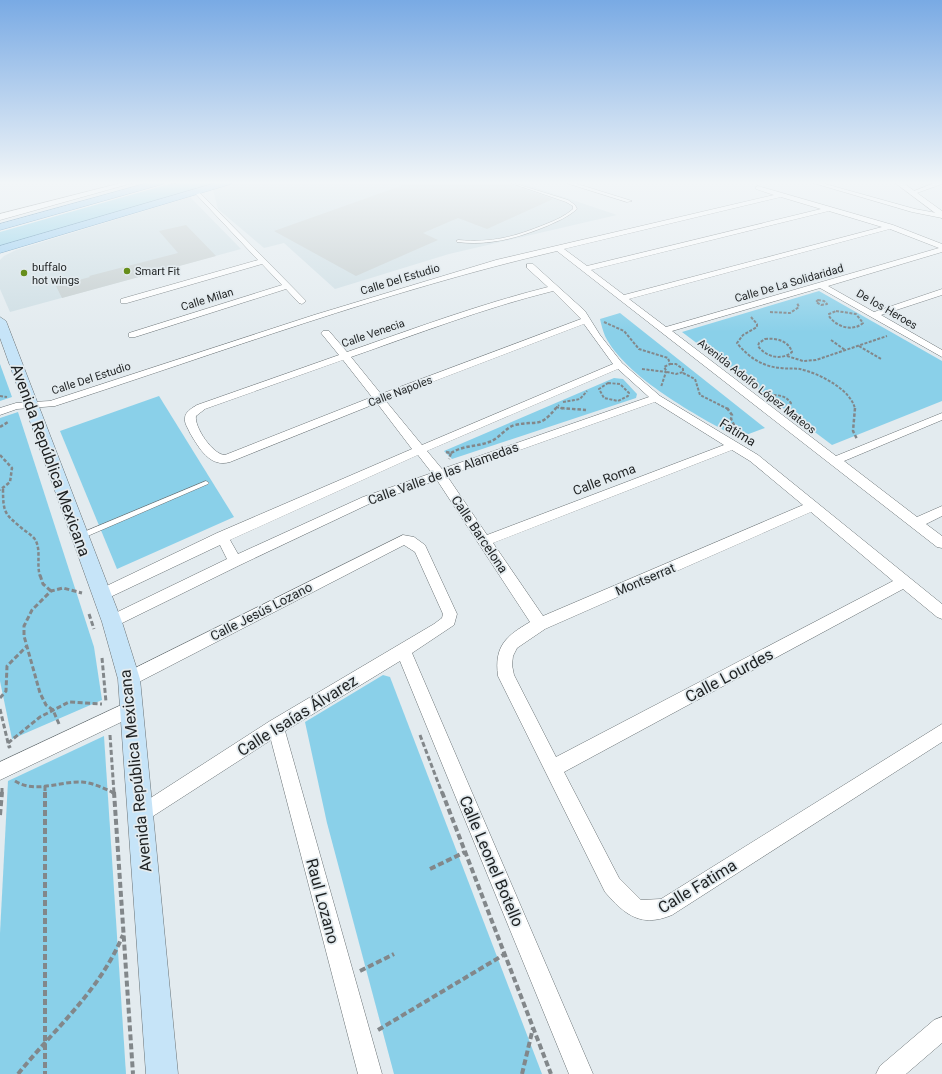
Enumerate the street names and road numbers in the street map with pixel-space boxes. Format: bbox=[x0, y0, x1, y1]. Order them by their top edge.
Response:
street label: Calle Del Estudio bbox=[359, 261, 441, 298]
street label: Calle De La Solidaridad bbox=[733, 262, 845, 305]
street label: Calle Milan bbox=[179, 285, 235, 314]
street label: De los Heroes bbox=[854, 287, 920, 332]
street label: Calle Venecia bbox=[340, 317, 406, 350]
street label: Avenida Adolfo López Mateos bbox=[695, 336, 819, 437]
street label: Calle Del Estudio bbox=[50, 360, 132, 397]
street label: Avenida República Mexicana bbox=[7, 361, 94, 559]
street label: Calle Napoles bbox=[366, 373, 434, 410]
street label: Fatima bbox=[717, 415, 759, 449]
street label: Calle Valle de las Alamedas bbox=[366, 439, 521, 508]
street label: Calle Roma bbox=[571, 461, 638, 498]
street label: Calle Barcelona bbox=[448, 493, 511, 576]
street label: Montserrat bbox=[613, 560, 677, 599]
street label: Calle Jesús Lozano bbox=[208, 579, 315, 644]
street label: Calle Lourdes bbox=[682, 644, 776, 707]
street label: Avenida República Mexicana bbox=[115, 669, 156, 873]
street label: Calle Isaías Álvarez bbox=[234, 671, 361, 760]
street label: Calle Leonel Botello bbox=[455, 793, 528, 930]
street label: Calle Fatima bbox=[654, 855, 740, 917]
street label: Raul Lozano bbox=[302, 856, 343, 946]

